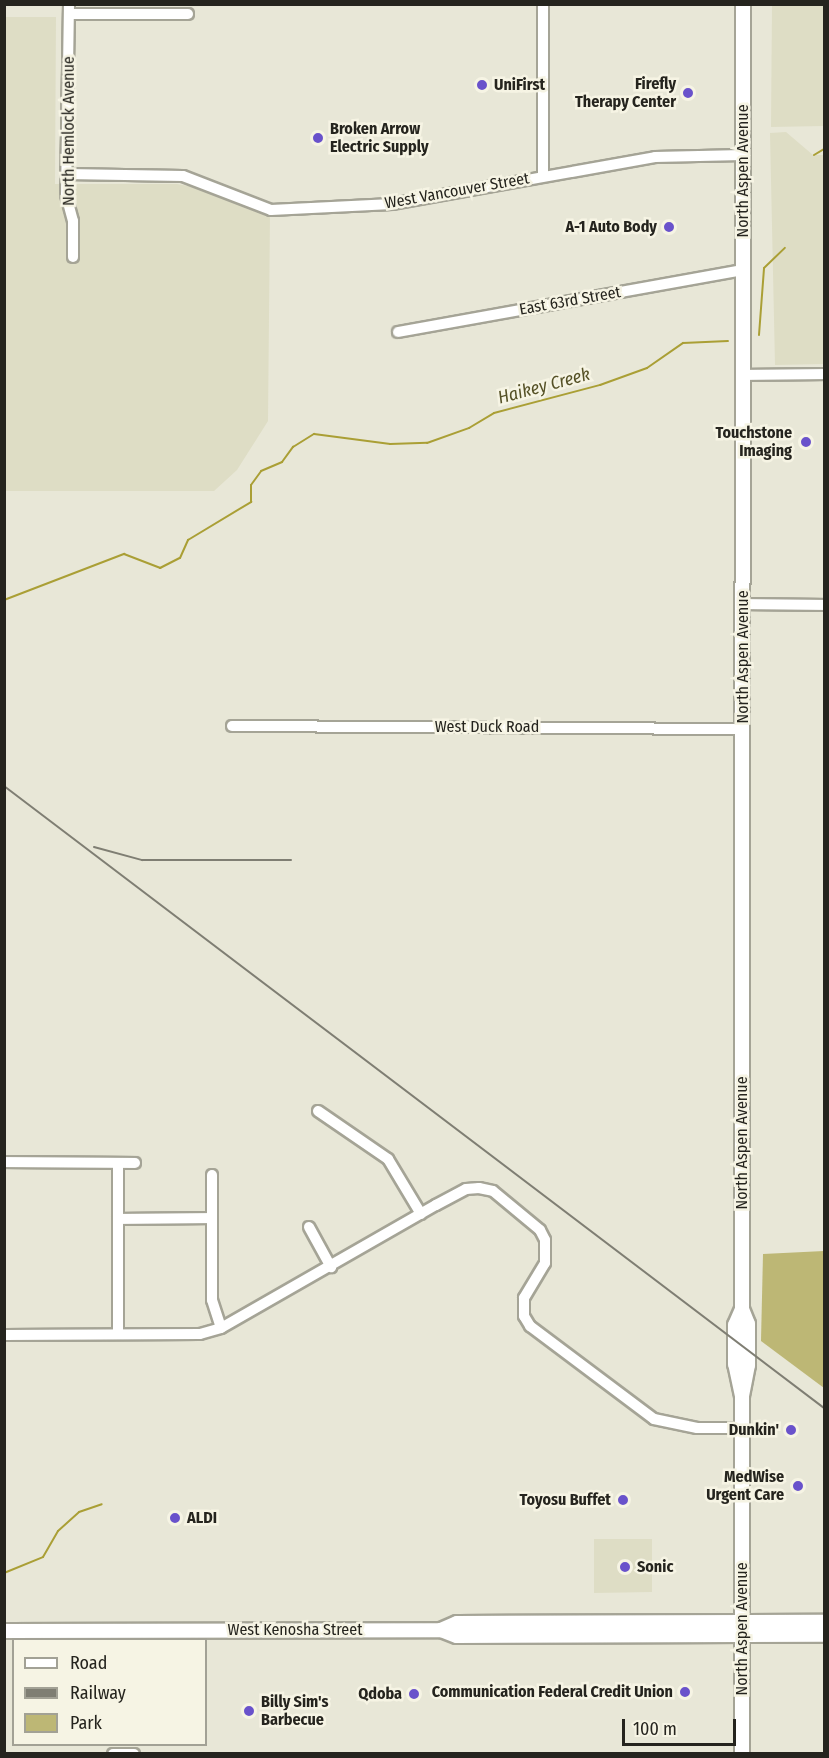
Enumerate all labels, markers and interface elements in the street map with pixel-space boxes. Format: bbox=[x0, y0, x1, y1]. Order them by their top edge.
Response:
street label: North Hemlock Avenue bbox=[59, 56, 79, 206]
place label: Firefly Therapy Center bbox=[575, 74, 676, 112]
place label: UniFirst bbox=[494, 75, 545, 95]
marker: UniFirst bbox=[475, 78, 489, 92]
marker: Firefly Therapy Center bbox=[681, 86, 695, 100]
street label: North Aspen Avenue bbox=[733, 104, 753, 238]
place label: Broken Arrow Electric Supply bbox=[330, 119, 429, 157]
marker: Broken Arrow Electric Supply bbox=[311, 131, 325, 145]
street label: West Vancouver Street bbox=[383, 169, 531, 213]
place label: A-1 Auto Body bbox=[565, 217, 657, 237]
marker: A-1 Auto Body bbox=[662, 220, 676, 234]
street label: East 63rd Street bbox=[518, 283, 622, 319]
water label: Haikey Creek bbox=[495, 363, 593, 409]
place label: Touchstone Imaging bbox=[715, 423, 792, 461]
marker: Touchstone Imaging bbox=[797, 433, 815, 451]
street label: North Aspen Avenue bbox=[733, 590, 753, 724]
street label: West Duck Road bbox=[435, 717, 539, 737]
street label: North Aspen Avenue bbox=[732, 1076, 752, 1210]
place label: Dunkin' bbox=[729, 1420, 779, 1440]
marker: Dunkin' bbox=[784, 1423, 798, 1437]
place label: MedWise Urgent Care bbox=[706, 1467, 784, 1505]
marker: MedWise Urgent Care bbox=[789, 1477, 807, 1495]
place label: Toyosu Buffet bbox=[520, 1490, 611, 1510]
marker: Toyosu Buffet bbox=[616, 1493, 630, 1507]
place label: ALDI bbox=[187, 1508, 217, 1528]
marker: ALDI bbox=[168, 1511, 182, 1525]
place label: Sonic bbox=[637, 1557, 673, 1577]
marker: Sonic bbox=[618, 1560, 632, 1574]
street label: North Aspen Avenue bbox=[732, 1562, 752, 1696]
street label: West Kenosha Street bbox=[228, 1620, 362, 1640]
legend bbox=[12, 1638, 207, 1746]
text: Road bbox=[70, 1652, 107, 1674]
text: Railway bbox=[70, 1682, 126, 1704]
place label: Communication Federal Credit Union bbox=[432, 1682, 673, 1702]
place label: Qdoba bbox=[358, 1684, 402, 1704]
marker: Communication Federal Credit Union bbox=[678, 1685, 692, 1699]
marker: Qdoba bbox=[407, 1687, 421, 1701]
place label: Billy Sim's Barbecue bbox=[261, 1692, 329, 1730]
marker: Billy Sim's Barbecue bbox=[242, 1704, 256, 1718]
scale bar bbox=[625, 1707, 739, 1745]
text: Park bbox=[70, 1712, 102, 1734]
text: 100 m bbox=[633, 1718, 677, 1740]

